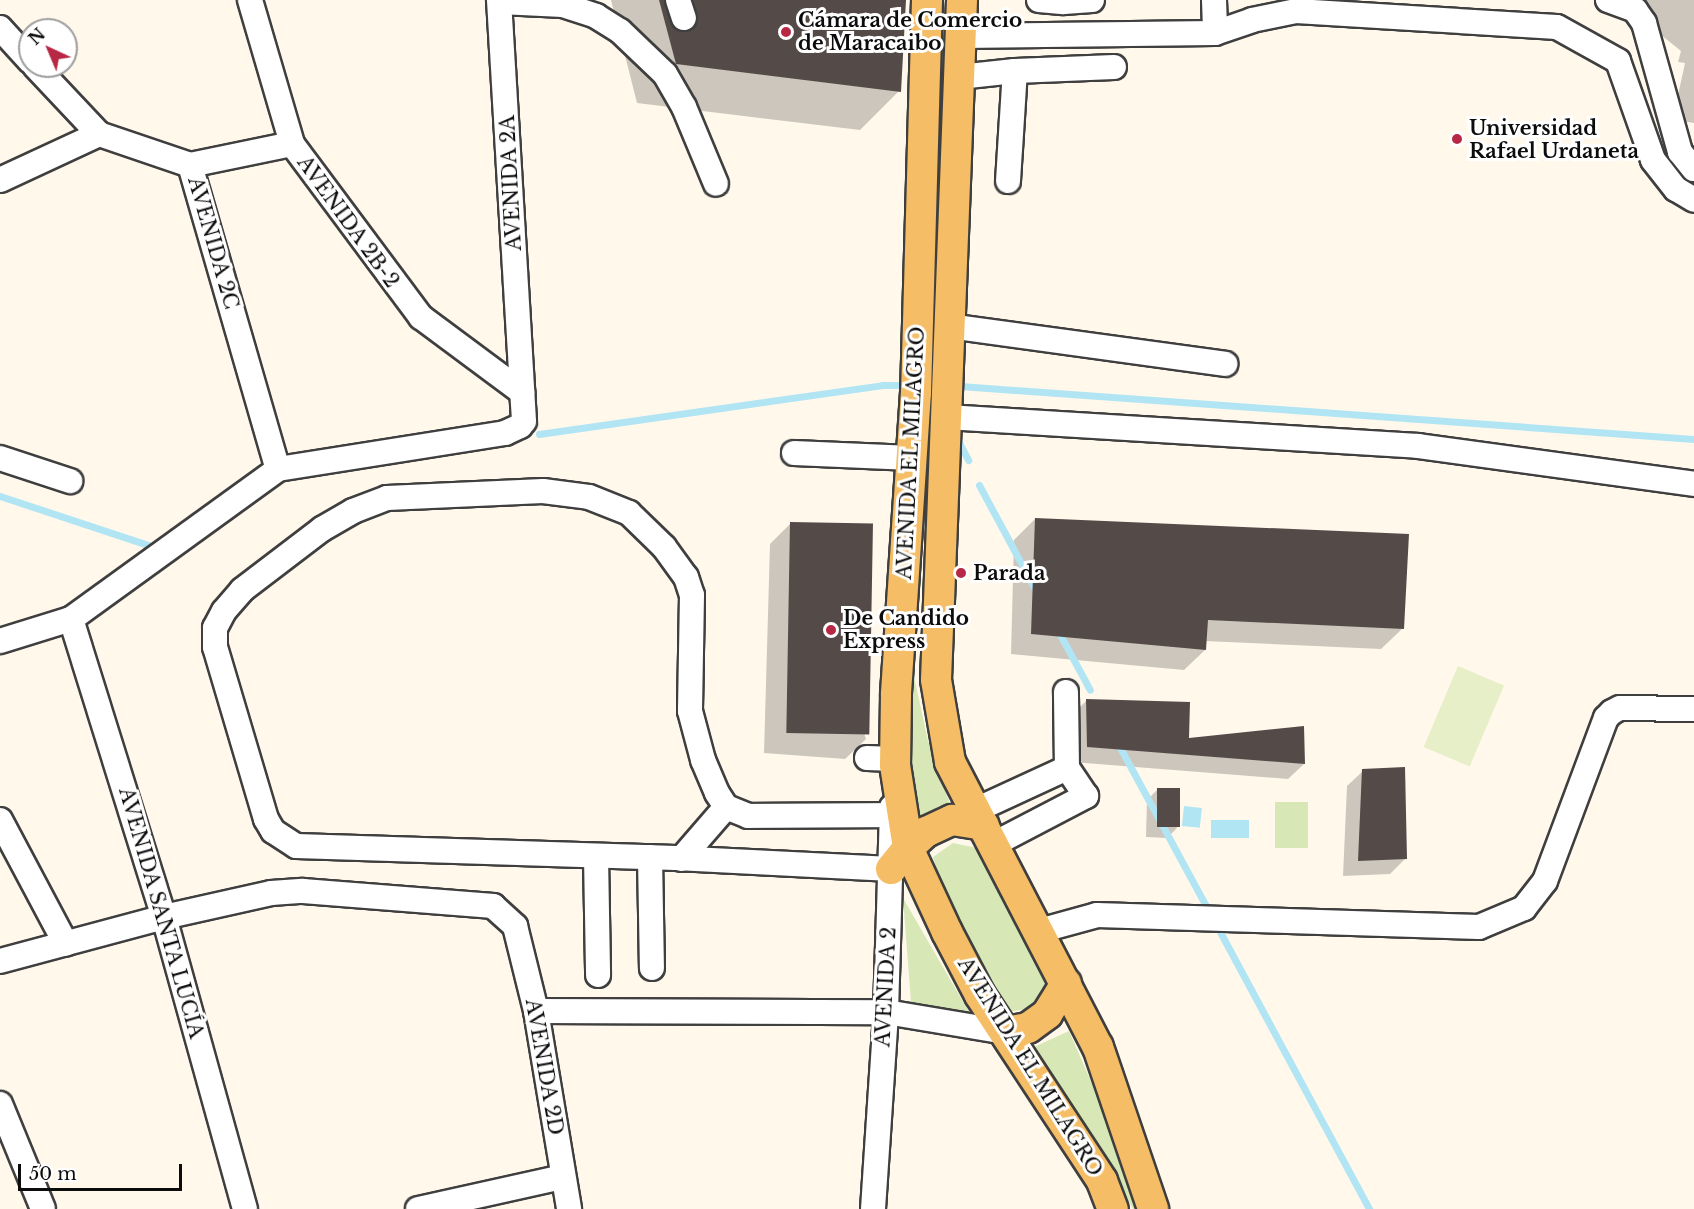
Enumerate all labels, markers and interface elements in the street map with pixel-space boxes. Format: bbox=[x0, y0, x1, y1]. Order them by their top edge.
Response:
place label: Cámara de Comercio de Maracaibo bbox=[798, 8, 1022, 55]
north arrow bbox=[18, 18, 78, 78]
text: N bbox=[25, 24, 49, 49]
marker: Cámara de Comercio de Maracaibo bbox=[779, 25, 793, 39]
street label: AVENIDA 2A bbox=[495, 114, 527, 252]
place label: Universidad Rafael Urdaneta bbox=[1469, 116, 1639, 163]
marker: Universidad Rafael Urdaneta bbox=[1450, 132, 1464, 146]
street label: AVENIDA 2B-2 bbox=[292, 151, 404, 293]
street label: AVENIDA 2C bbox=[183, 174, 243, 312]
street label: AVENIDA EL MILAGRO bbox=[892, 325, 930, 581]
place label: Parada bbox=[973, 561, 1045, 585]
marker: Parada bbox=[954, 566, 968, 580]
place label: De Candido Express bbox=[843, 606, 969, 653]
marker: De Candido Express bbox=[824, 623, 838, 637]
street label: AVENIDA SANTA LUCÍA bbox=[113, 784, 209, 1042]
street label: AVENIDA 2 bbox=[871, 926, 901, 1048]
street label: AVENIDA EL MILAGRO bbox=[952, 953, 1108, 1181]
street label: AVENIDA 2D bbox=[520, 997, 568, 1137]
scale bar bbox=[21, 1152, 184, 1190]
text: 50 m bbox=[29, 1163, 77, 1185]

